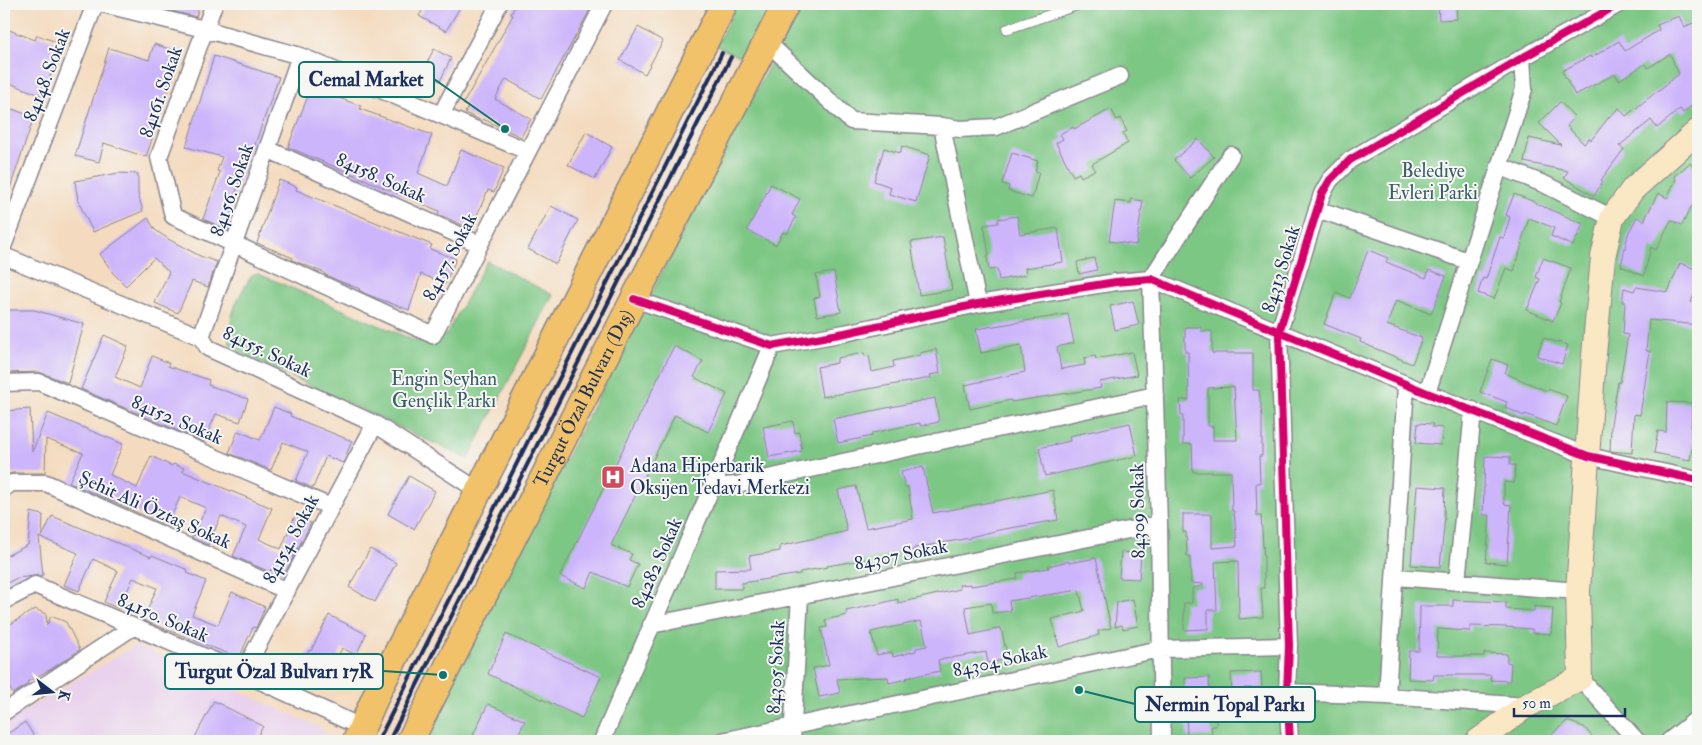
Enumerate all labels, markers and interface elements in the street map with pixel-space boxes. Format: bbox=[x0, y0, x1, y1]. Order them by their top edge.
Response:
street label: 84148. Sokak bbox=[18, 25, 76, 125]
street label: 84161. Sokak bbox=[134, 43, 188, 141]
callout: Cemal Market bbox=[299, 62, 434, 97]
text: Cemal Market bbox=[308, 67, 424, 92]
street label: 84156. Sokak bbox=[205, 140, 259, 240]
street label: 84158. Sokak bbox=[332, 147, 430, 209]
park label: Belediye Evleri Parki bbox=[1388, 159, 1478, 205]
street label: 84157. Sokak bbox=[418, 209, 482, 305]
street label: 84313 Sokak bbox=[1256, 222, 1306, 316]
street label: Turgut Özal Bulvarı (Dış) bbox=[528, 305, 639, 492]
street label: 84155. Sokak bbox=[219, 321, 315, 383]
park label: Engin Seyhan Gençlik Parkı bbox=[391, 367, 497, 413]
street label: 84152. Sokak bbox=[128, 390, 226, 450]
place label: Adana Hiperbarik Oksijen Tedavi Merkezi bbox=[629, 454, 810, 500]
street label: 84309 Sokak bbox=[1125, 463, 1151, 559]
hospital icon: Adana Hiperbarik Oksijen Tedavi Merkezi bbox=[600, 464, 626, 490]
street label: Şehit Ali Öztaş Sokak bbox=[75, 465, 235, 554]
street label: 84154. Sokak bbox=[258, 490, 324, 588]
street label: 84282 Sokak bbox=[626, 514, 688, 612]
street label: 84307 Sokak bbox=[852, 534, 950, 576]
street label: 84150. Sokak bbox=[114, 588, 212, 648]
street label: 84305 Sokak bbox=[762, 619, 790, 715]
street label: 84304 Sokak bbox=[951, 639, 1049, 683]
callout: Turgut Özal Bulvarı 17R bbox=[165, 654, 383, 689]
text: Turgut Özal Bulvarı 17R bbox=[174, 658, 375, 685]
north arrow bbox=[28, 668, 78, 718]
scale bar bbox=[1514, 685, 1626, 717]
callout: Nermin Topal Parkı bbox=[1135, 687, 1315, 722]
text: K bbox=[54, 688, 74, 704]
text: Nermin Topal Parkı bbox=[1144, 692, 1306, 718]
text: 50 m bbox=[1522, 694, 1551, 713]

